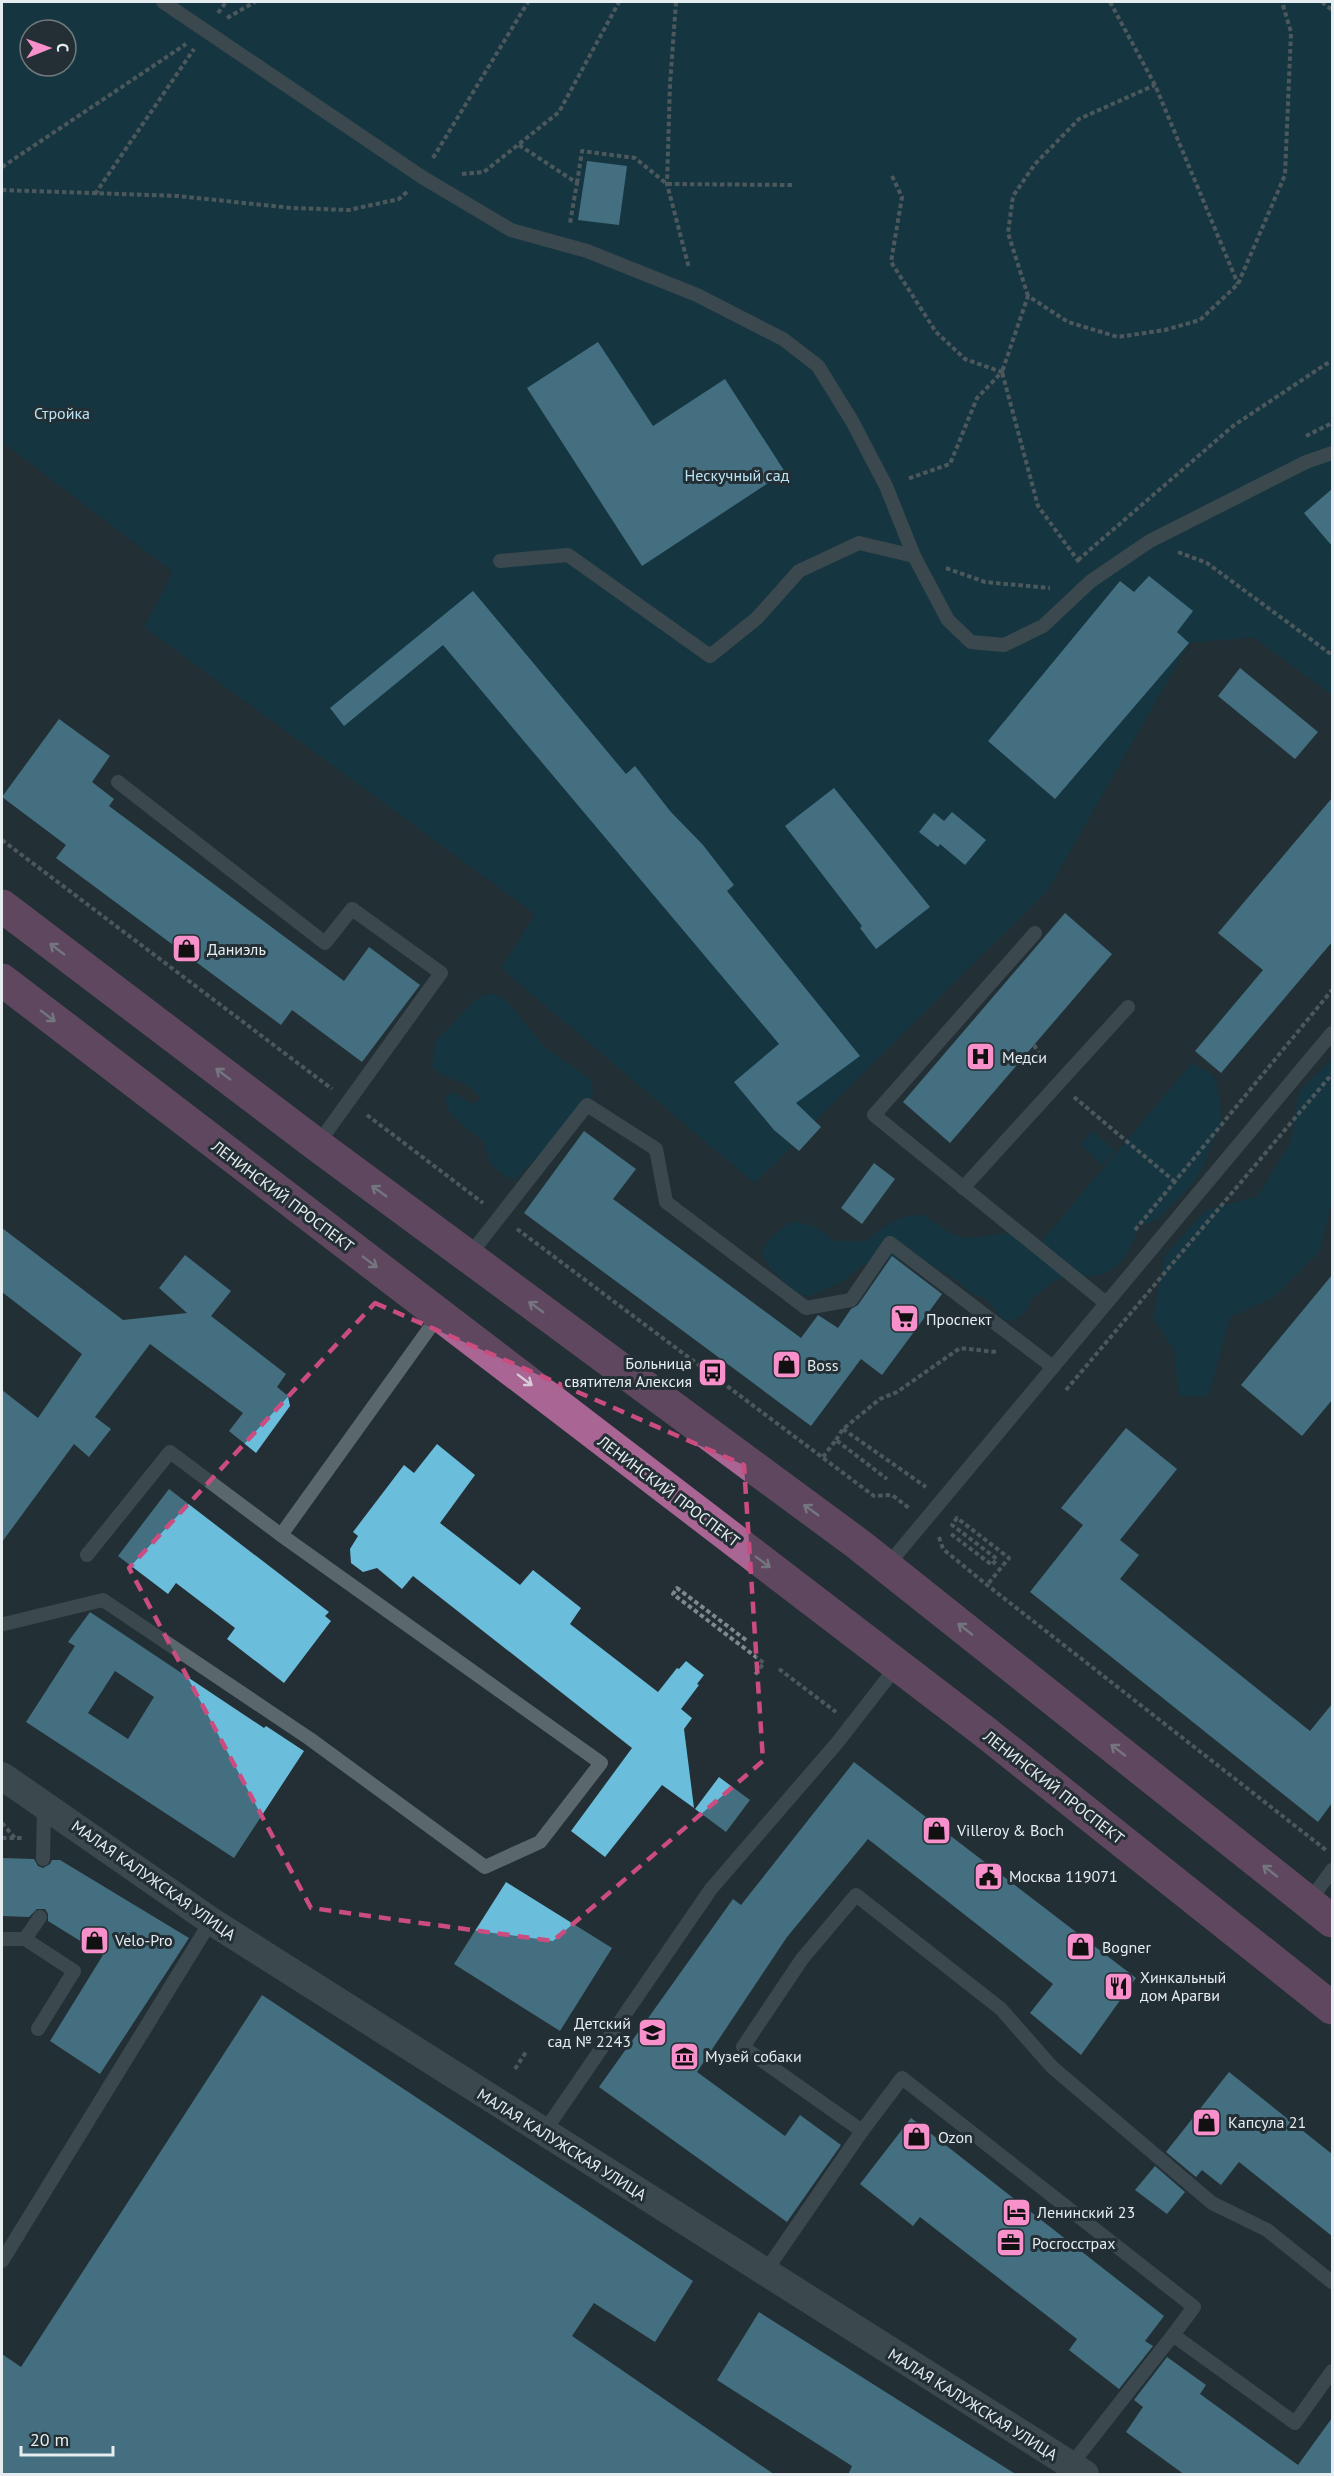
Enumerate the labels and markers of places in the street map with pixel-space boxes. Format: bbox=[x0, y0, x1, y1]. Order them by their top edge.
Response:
shop icon: Даниэль bbox=[170, 933, 202, 965]
place label: Даниэль bbox=[207, 939, 266, 959]
hospital icon: Медси bbox=[965, 1041, 997, 1073]
place label: Медси bbox=[1002, 1047, 1047, 1067]
supermarket icon: Проспект bbox=[889, 1303, 921, 1335]
place label: Проспект bbox=[926, 1309, 992, 1329]
shop icon: Boss bbox=[770, 1349, 802, 1381]
place label: Больница святителя Алексия bbox=[564, 1353, 692, 1391]
place label: Boss bbox=[807, 1355, 839, 1375]
bus stop icon: Больница святителя Алексия bbox=[697, 1356, 729, 1388]
shop icon: Villeroy & Boch bbox=[920, 1814, 952, 1846]
place label: Villeroy & Boch bbox=[956, 1820, 1064, 1840]
public building icon: Москва 119071 bbox=[972, 1860, 1004, 1892]
place label: Москва 119071 bbox=[1009, 1866, 1118, 1886]
shop icon: Velo-Pro bbox=[78, 1924, 110, 1956]
place label: Velo-Pro bbox=[114, 1930, 173, 1950]
shop icon: Bogner bbox=[1065, 1931, 1097, 1963]
place label: Bogner bbox=[1102, 1937, 1151, 1957]
place label: Хинкальный дом Арагви bbox=[1140, 1967, 1226, 2005]
restaurant icon: Хинкальный дом Арагви bbox=[1103, 1970, 1135, 2002]
place label: Детский сад № 2243 bbox=[547, 2013, 631, 2051]
school or university icon: Детский сад № 2243 bbox=[636, 2016, 668, 2048]
museum icon: Музей собаки bbox=[668, 2040, 700, 2072]
place label: Музей собаки bbox=[705, 2046, 802, 2066]
shop icon: Капсула 21 bbox=[1191, 2106, 1223, 2138]
place label: Капсула 21 bbox=[1228, 2112, 1306, 2132]
shop icon: Ozon bbox=[901, 2121, 933, 2153]
place label: Ozon bbox=[938, 2127, 973, 2147]
hotel icon: Ленинский 23 bbox=[1000, 2196, 1032, 2228]
place label: Ленинский 23 bbox=[1036, 2202, 1135, 2222]
office icon: Росгосстрах bbox=[995, 2227, 1027, 2259]
place label: Росгосстрах bbox=[1032, 2233, 1115, 2253]

